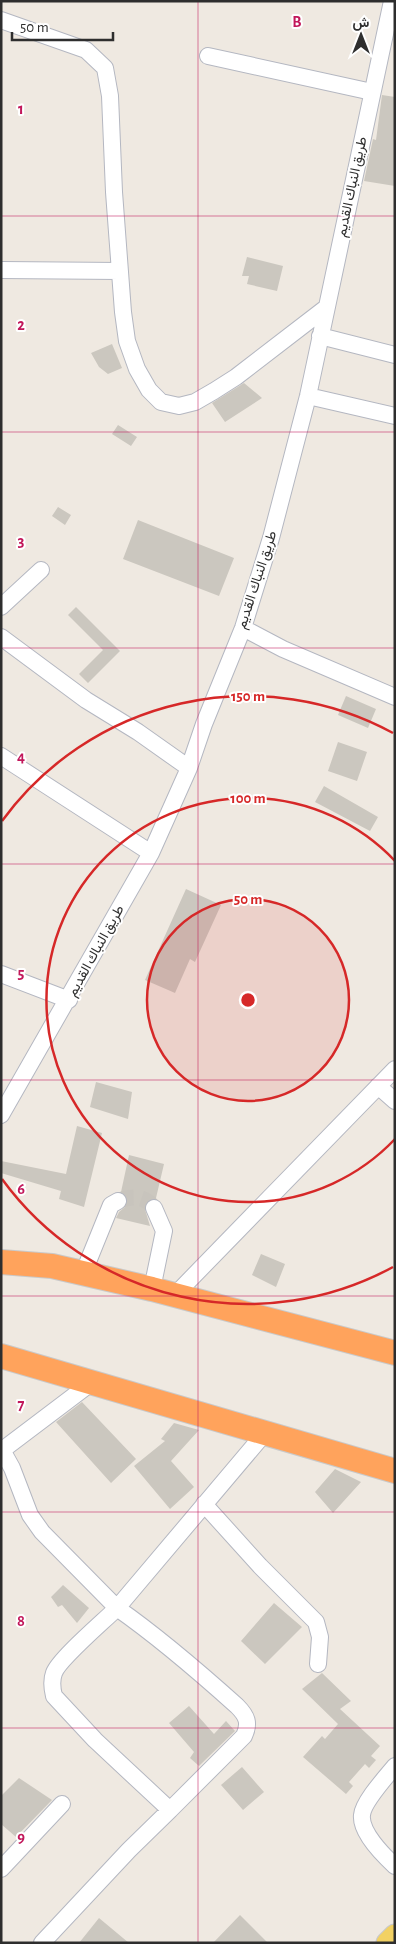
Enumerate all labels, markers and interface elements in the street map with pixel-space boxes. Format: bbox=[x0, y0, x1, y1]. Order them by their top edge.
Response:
scale bar bbox=[12, 10, 114, 42]
north arrow bbox=[336, 10, 386, 60]
text: B bbox=[292, 14, 302, 30]
text: ش bbox=[353, 16, 370, 31]
text: 50 m bbox=[20, 20, 49, 35]
text: 1 bbox=[18, 101, 24, 117]
street label: طريق النباك القديم bbox=[335, 136, 370, 239]
text: 2 bbox=[17, 317, 25, 333]
street label: طريق النباك القديم bbox=[235, 529, 280, 631]
text: 3 bbox=[18, 533, 25, 549]
text: 150 m bbox=[231, 689, 265, 704]
text: 4 bbox=[17, 749, 25, 765]
text: 100 m bbox=[230, 791, 266, 806]
text: 50 m bbox=[234, 892, 262, 907]
street label: طريق النباك القديم bbox=[65, 903, 128, 1000]
text: 5 bbox=[18, 965, 25, 981]
centre of rings bbox=[239, 991, 257, 1009]
text: 6 bbox=[17, 1181, 25, 1197]
text: 7 bbox=[18, 1397, 25, 1413]
text: 8 bbox=[17, 1613, 25, 1629]
text: 9 bbox=[17, 1829, 25, 1845]

